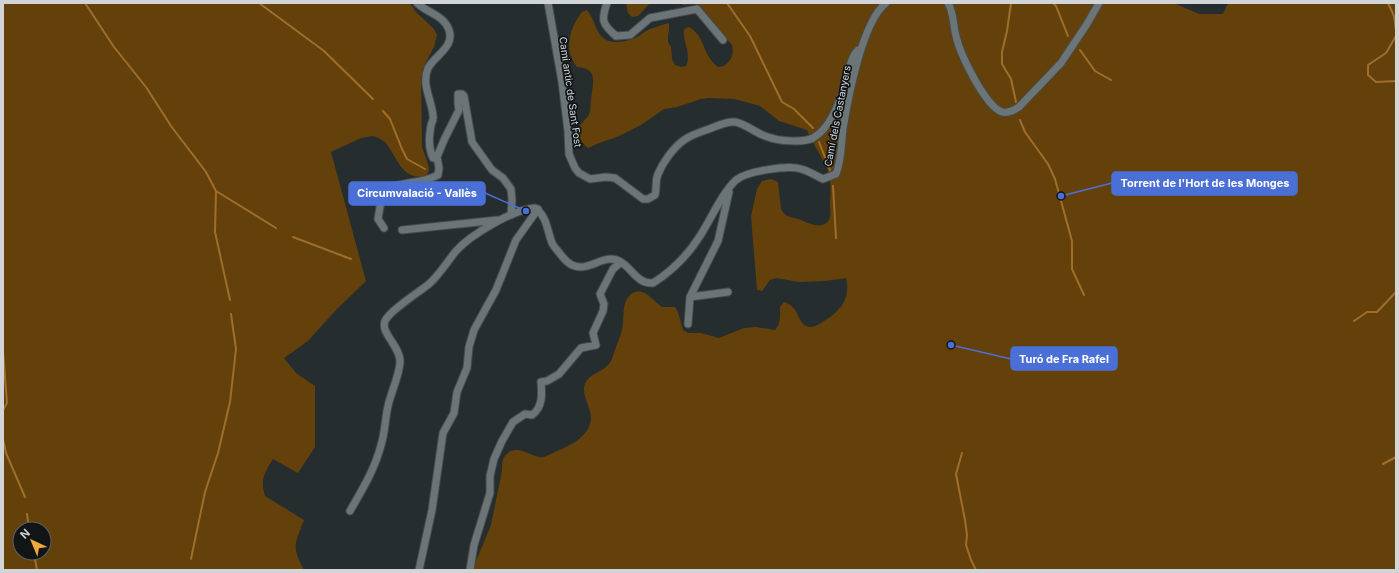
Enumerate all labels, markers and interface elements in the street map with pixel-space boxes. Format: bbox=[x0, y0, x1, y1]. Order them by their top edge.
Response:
street label: Camí antic de Sant Fost bbox=[557, 36, 585, 149]
street label: Camí dels Castanyers bbox=[821, 65, 853, 167]
callout: Torrent de l'Hort de les Monges bbox=[1112, 172, 1297, 195]
text: Torrent de l'Hort de les Monges bbox=[1120, 176, 1290, 190]
callout: Circumvalació - Vallès bbox=[349, 182, 485, 205]
text: Circumvalació - Vallès bbox=[357, 186, 477, 200]
callout: Turó de Fra Rafel bbox=[1011, 347, 1117, 370]
text: Turó de Fra Rafel bbox=[1019, 352, 1109, 366]
north arrow bbox=[12, 521, 52, 561]
text: N bbox=[17, 526, 33, 542]

